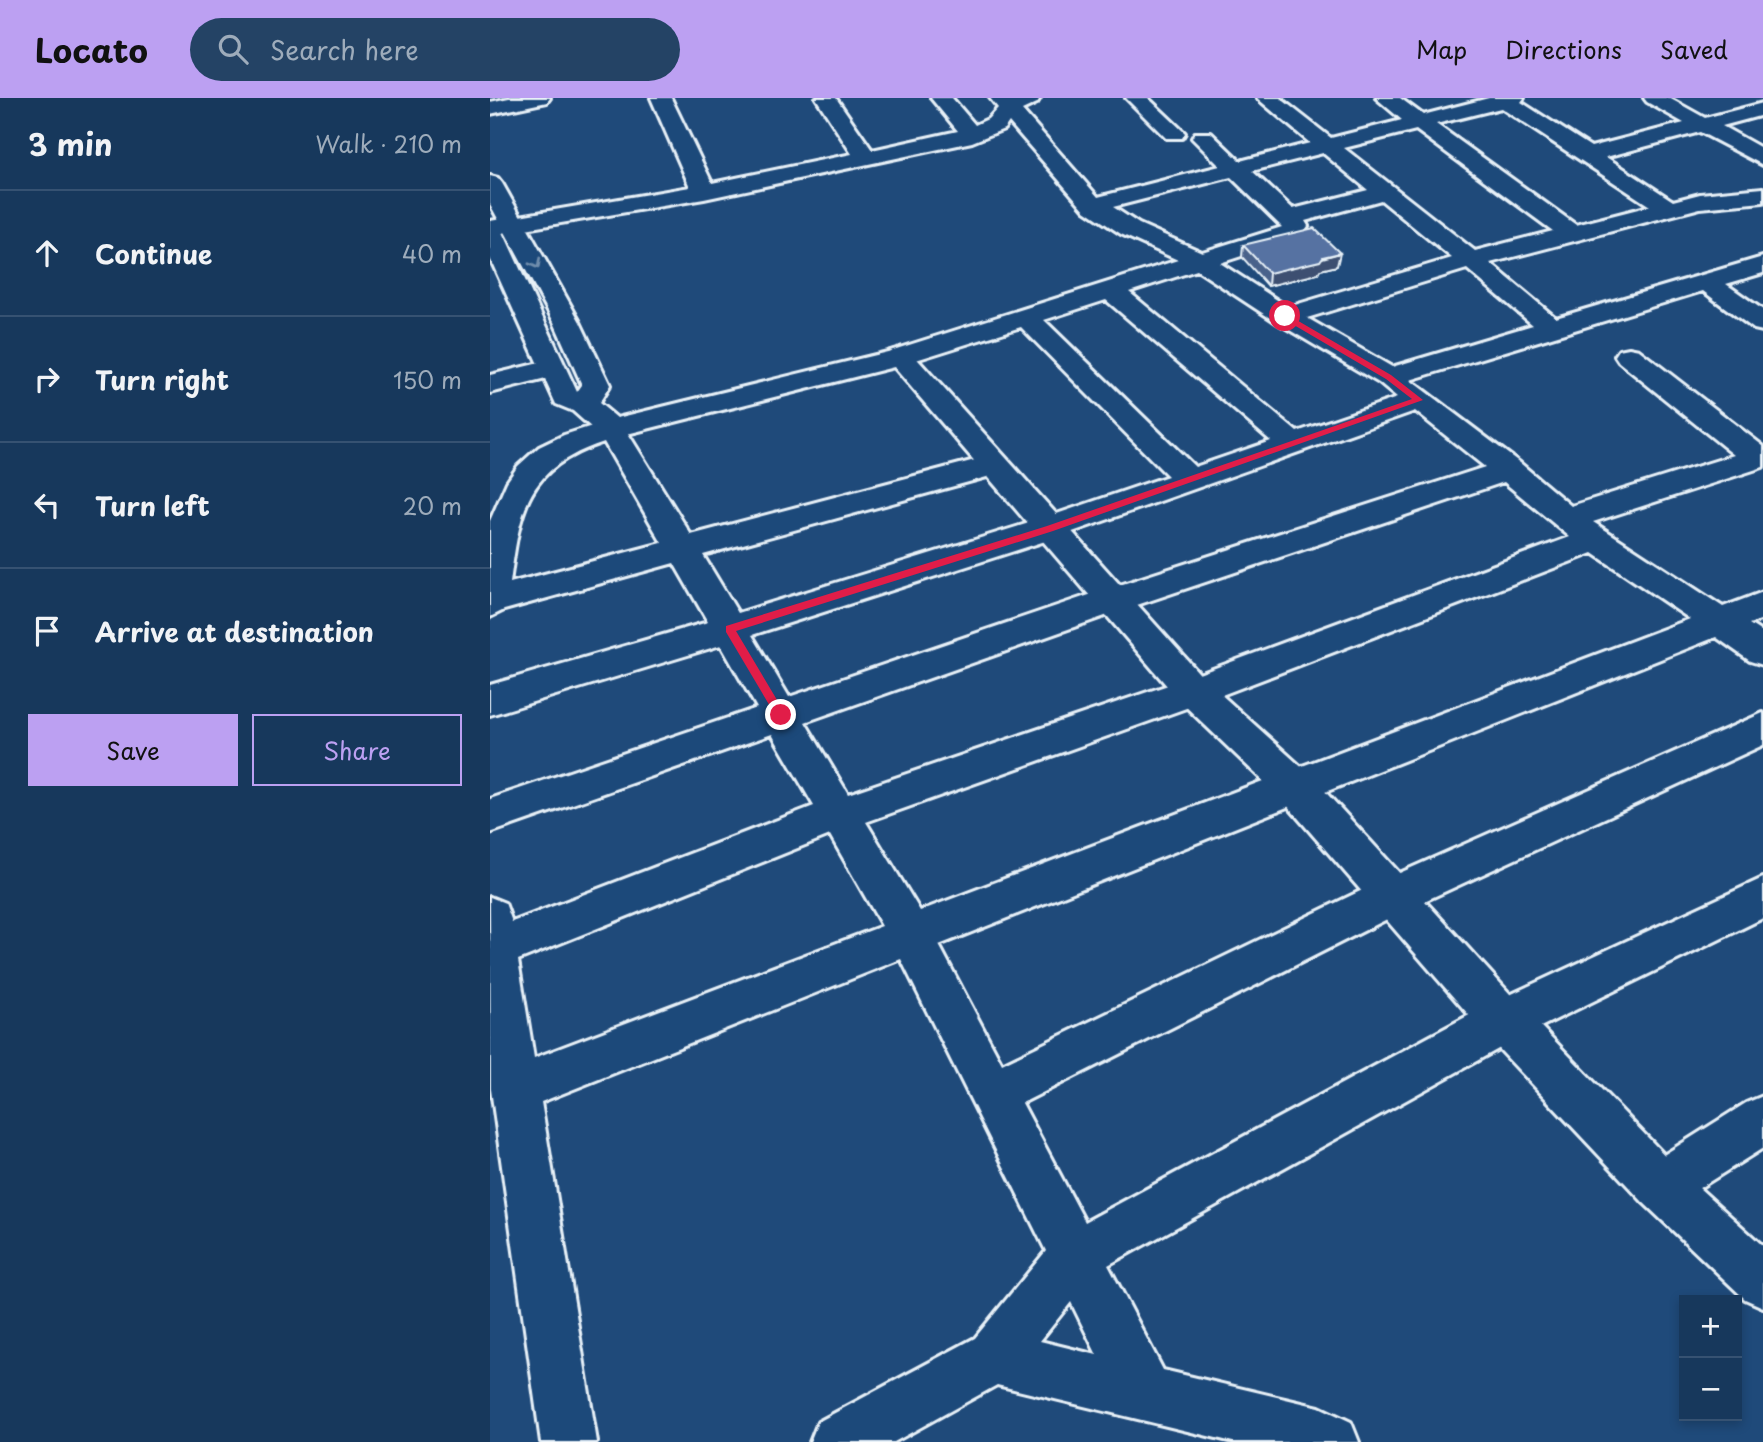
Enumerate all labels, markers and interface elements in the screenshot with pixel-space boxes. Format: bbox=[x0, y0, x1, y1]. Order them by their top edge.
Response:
search box bbox=[190, 18, 680, 81]
text: Locato bbox=[35, 24, 148, 74]
icon: search bbox=[214, 30, 252, 68]
text: Search here bbox=[270, 30, 419, 69]
text: Map bbox=[1416, 31, 1467, 67]
text: Directions bbox=[1505, 31, 1622, 67]
text: Saved bbox=[1660, 31, 1728, 67]
text: 3 min bbox=[28, 121, 113, 166]
text: Walk · 210 m bbox=[315, 126, 462, 161]
icon: ahead bbox=[28, 234, 66, 272]
text: Continue bbox=[95, 234, 212, 273]
text: 40 m bbox=[402, 236, 462, 271]
one-way arrow bbox=[528, 256, 541, 269]
route start bbox=[1269, 300, 1300, 331]
icon: right bbox=[28, 360, 66, 398]
text: Turn right bbox=[95, 360, 229, 399]
text: 150 m bbox=[393, 362, 462, 397]
icon: left bbox=[28, 486, 66, 524]
text: Turn left bbox=[95, 486, 210, 525]
text: 20 m bbox=[403, 488, 462, 523]
icon: arrive bbox=[28, 612, 66, 650]
text: Arrive at destination bbox=[95, 612, 374, 651]
route end bbox=[765, 699, 796, 730]
button: Save bbox=[28, 714, 238, 786]
button: Share bbox=[252, 714, 462, 786]
map controls bbox=[1679, 1295, 1742, 1421]
button: + bbox=[1679, 1295, 1742, 1358]
button: − bbox=[1679, 1358, 1742, 1421]

